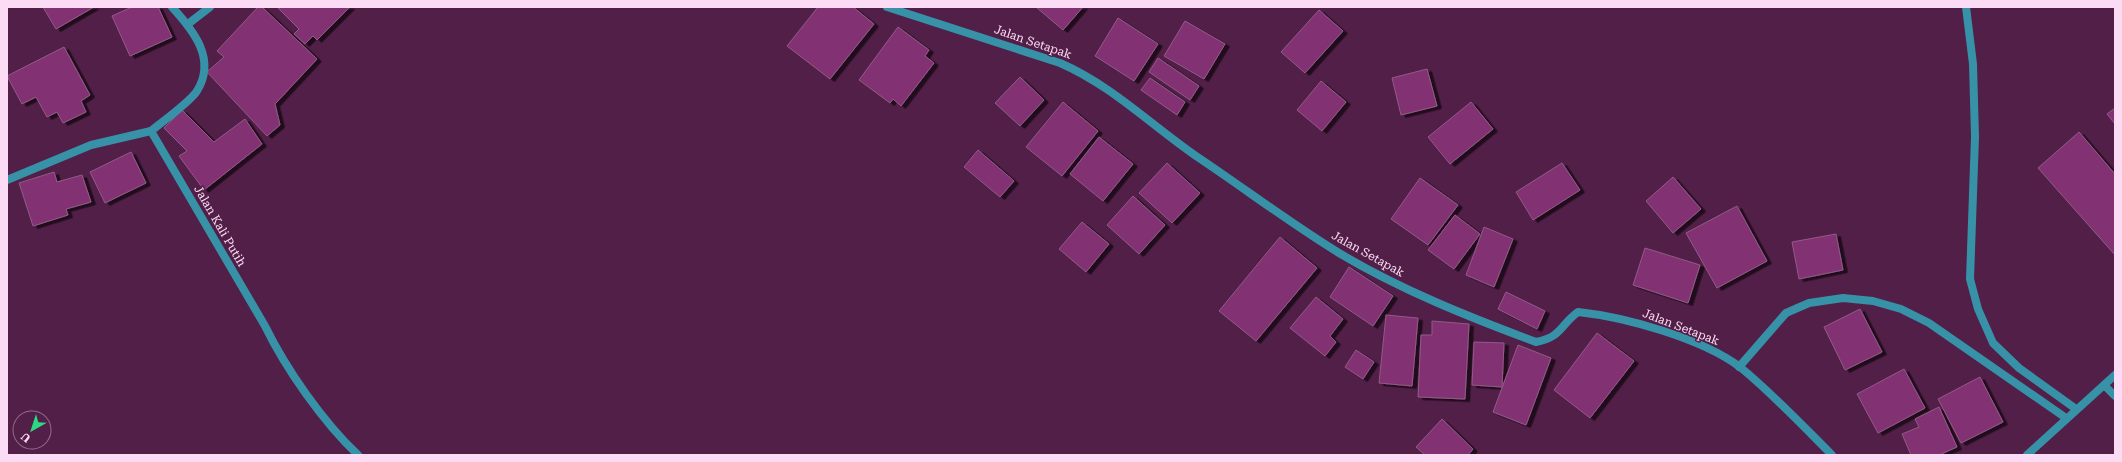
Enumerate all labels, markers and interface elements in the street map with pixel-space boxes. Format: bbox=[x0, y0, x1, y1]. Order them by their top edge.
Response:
street label: Jalan Setapak bbox=[992, 22, 1074, 62]
street label: Jalan Kali Putih bbox=[191, 183, 249, 269]
street label: Jalan Setapak bbox=[1329, 228, 1407, 280]
street label: Jalan Setapak bbox=[1641, 306, 1722, 348]
north arrow bbox=[12, 410, 52, 450]
text: U bbox=[18, 429, 33, 445]

